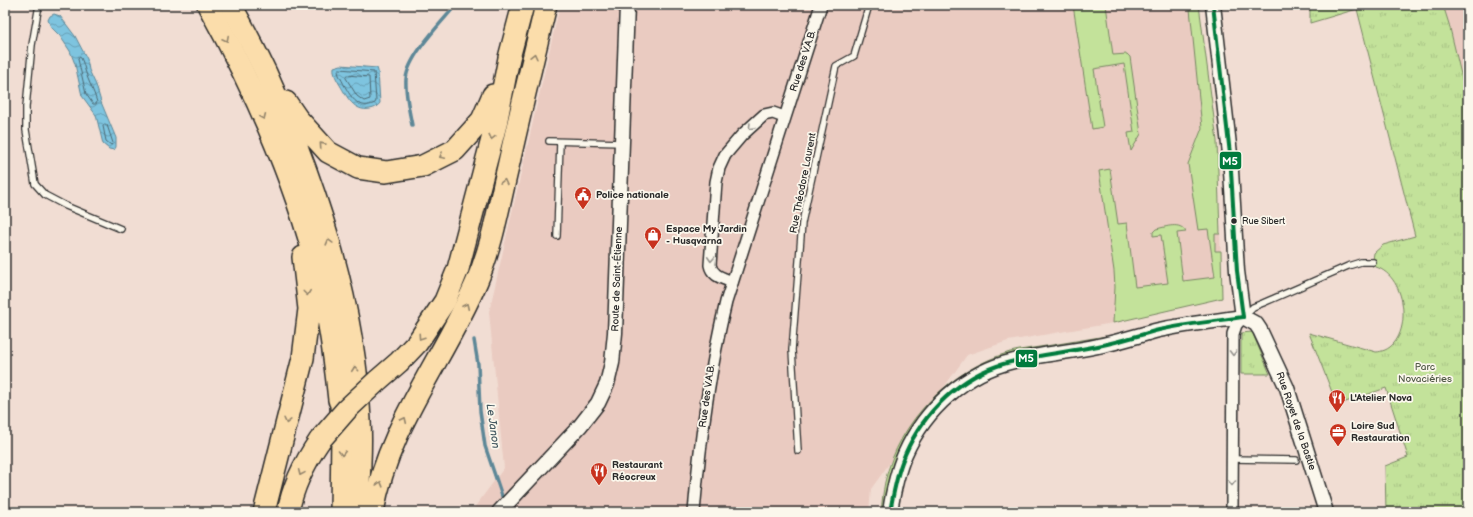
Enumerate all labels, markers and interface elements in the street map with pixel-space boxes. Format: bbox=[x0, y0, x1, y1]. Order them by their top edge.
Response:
street label: Rue des V.A.B. bbox=[787, 29, 819, 93]
one-way arrow bbox=[221, 35, 229, 43]
one-way arrow bbox=[529, 52, 538, 59]
one-way arrow bbox=[259, 113, 267, 120]
one-way arrow bbox=[748, 122, 756, 130]
street label: Rue Théodore Laurent bbox=[787, 132, 819, 234]
one-way arrow bbox=[489, 134, 497, 140]
one-way arrow bbox=[319, 142, 326, 150]
one-way arrow bbox=[438, 151, 446, 159]
line badge: M5 bbox=[1219, 151, 1242, 170]
text: M5 bbox=[1222, 155, 1239, 168]
one-way arrow bbox=[500, 179, 508, 185]
public building icon: Police nationale bbox=[573, 185, 593, 210]
place label: Police nationale bbox=[596, 189, 669, 201]
marker: Rue Sibert bbox=[1229, 216, 1239, 226]
place label: Rue Sibert bbox=[1242, 216, 1285, 227]
place label: Espace My Jardin - Husqvarna bbox=[666, 223, 747, 247]
shop icon: Espace My Jardin - Husqvarna bbox=[643, 225, 663, 250]
street label: Route de Saint-Étienne bbox=[609, 226, 625, 332]
one-way arrow bbox=[325, 238, 334, 245]
one-way arrow bbox=[707, 256, 715, 262]
one-way arrow bbox=[302, 290, 311, 296]
one-way arrow bbox=[461, 303, 469, 310]
one-way arrow bbox=[419, 332, 426, 339]
line badge: M5 bbox=[1015, 349, 1038, 368]
one-way arrow bbox=[1229, 350, 1237, 356]
text: M5 bbox=[1018, 352, 1035, 365]
park label: Parc Novaciéries bbox=[1398, 361, 1452, 385]
street label: Rue des V.A.B. bbox=[697, 363, 717, 428]
one-way arrow bbox=[351, 366, 360, 372]
street label: Rue Royet de la Bastie bbox=[1274, 370, 1319, 472]
restaurant icon: L'Atelier Nova bbox=[1327, 388, 1347, 413]
place label: L'Atelier Nova bbox=[1350, 392, 1412, 404]
water label: Le Janon bbox=[483, 403, 503, 449]
one-way arrow bbox=[283, 417, 292, 424]
one-way arrow bbox=[399, 417, 407, 425]
place label: Loire Sud Restauration bbox=[1351, 420, 1410, 444]
office icon: Loire Sud Restauration bbox=[1328, 422, 1348, 447]
one-way arrow bbox=[338, 450, 346, 456]
place label: Restaurant Réocreux bbox=[612, 459, 663, 483]
restaurant icon: Restaurant Réocreux bbox=[589, 461, 609, 486]
one-way arrow bbox=[298, 469, 306, 477]
one-way arrow bbox=[1228, 480, 1236, 486]
one-way arrow bbox=[375, 481, 384, 488]

